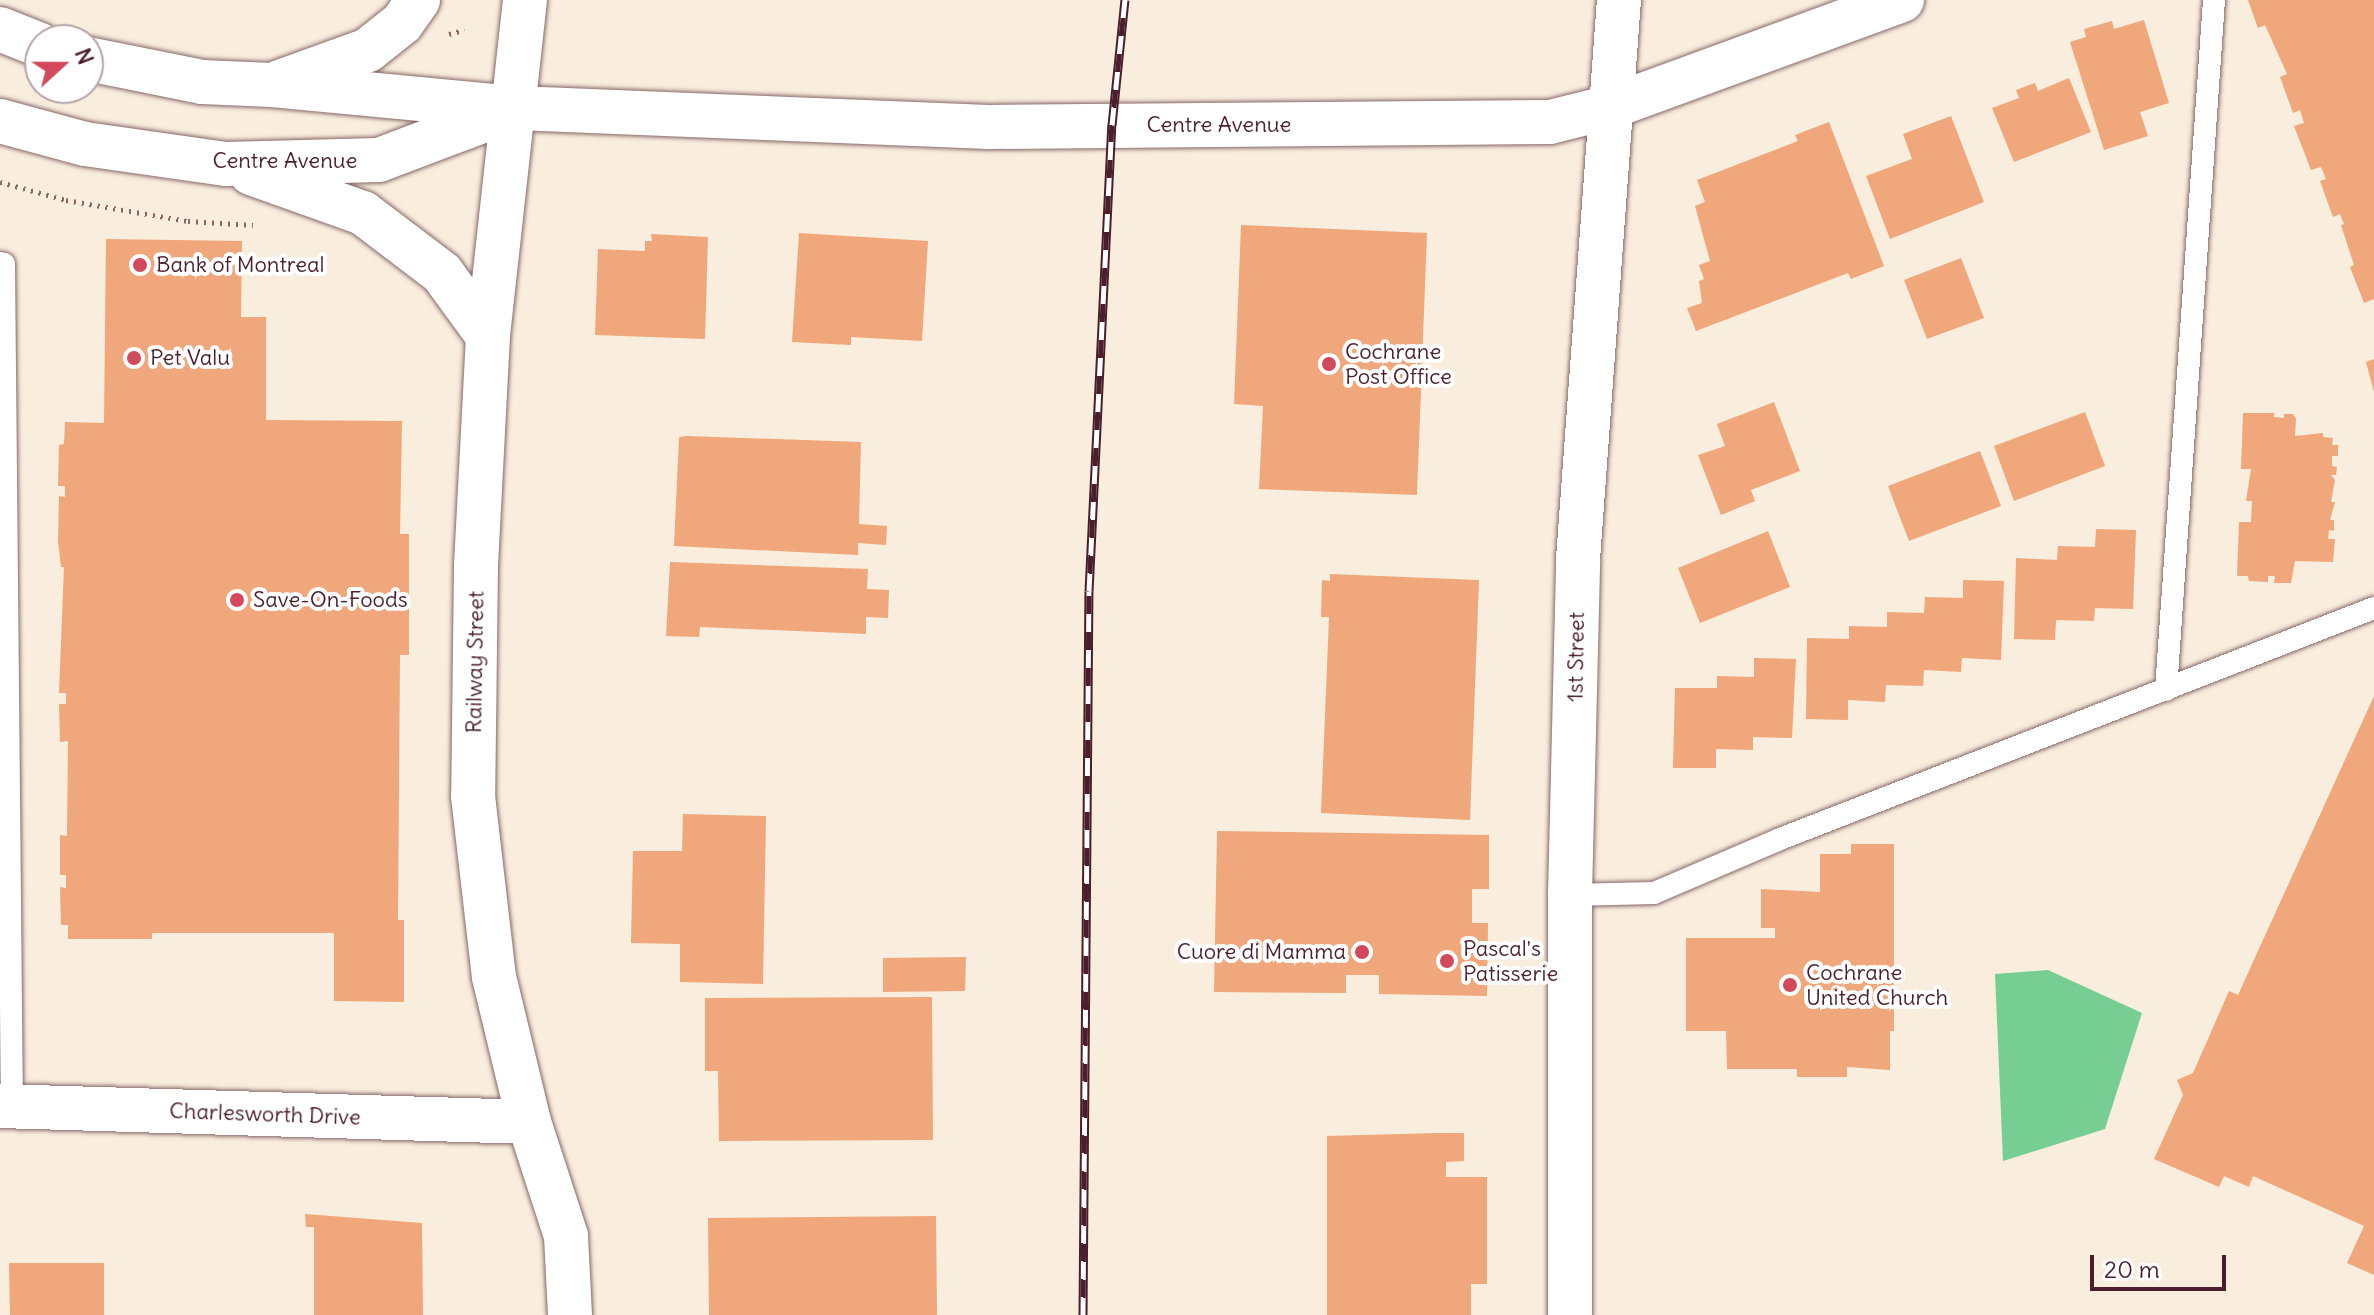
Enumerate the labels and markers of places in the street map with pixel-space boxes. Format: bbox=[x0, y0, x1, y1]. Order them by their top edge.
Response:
place label: Bank of Montreal bbox=[156, 252, 324, 278]
marker: Bank of Montreal bbox=[131, 256, 149, 274]
place label: Cochrane Post Office bbox=[1345, 338, 1452, 390]
place label: Pet Valu bbox=[150, 345, 230, 371]
marker: Pet Valu bbox=[125, 349, 143, 367]
marker: Cochrane Post Office bbox=[1320, 355, 1338, 373]
place label: Save-On-Foods bbox=[253, 587, 408, 613]
marker: Save-On-Foods bbox=[228, 591, 246, 609]
place label: Pascal's Patisserie bbox=[1463, 935, 1558, 986]
place label: Cuore di Mamma bbox=[1177, 939, 1346, 965]
marker: Cuore di Mamma bbox=[1353, 943, 1371, 961]
marker: Pascal's Patisserie bbox=[1438, 952, 1456, 970]
place label: Cochrane United Church bbox=[1806, 959, 1948, 1010]
marker: Cochrane United Church bbox=[1781, 976, 1799, 994]

